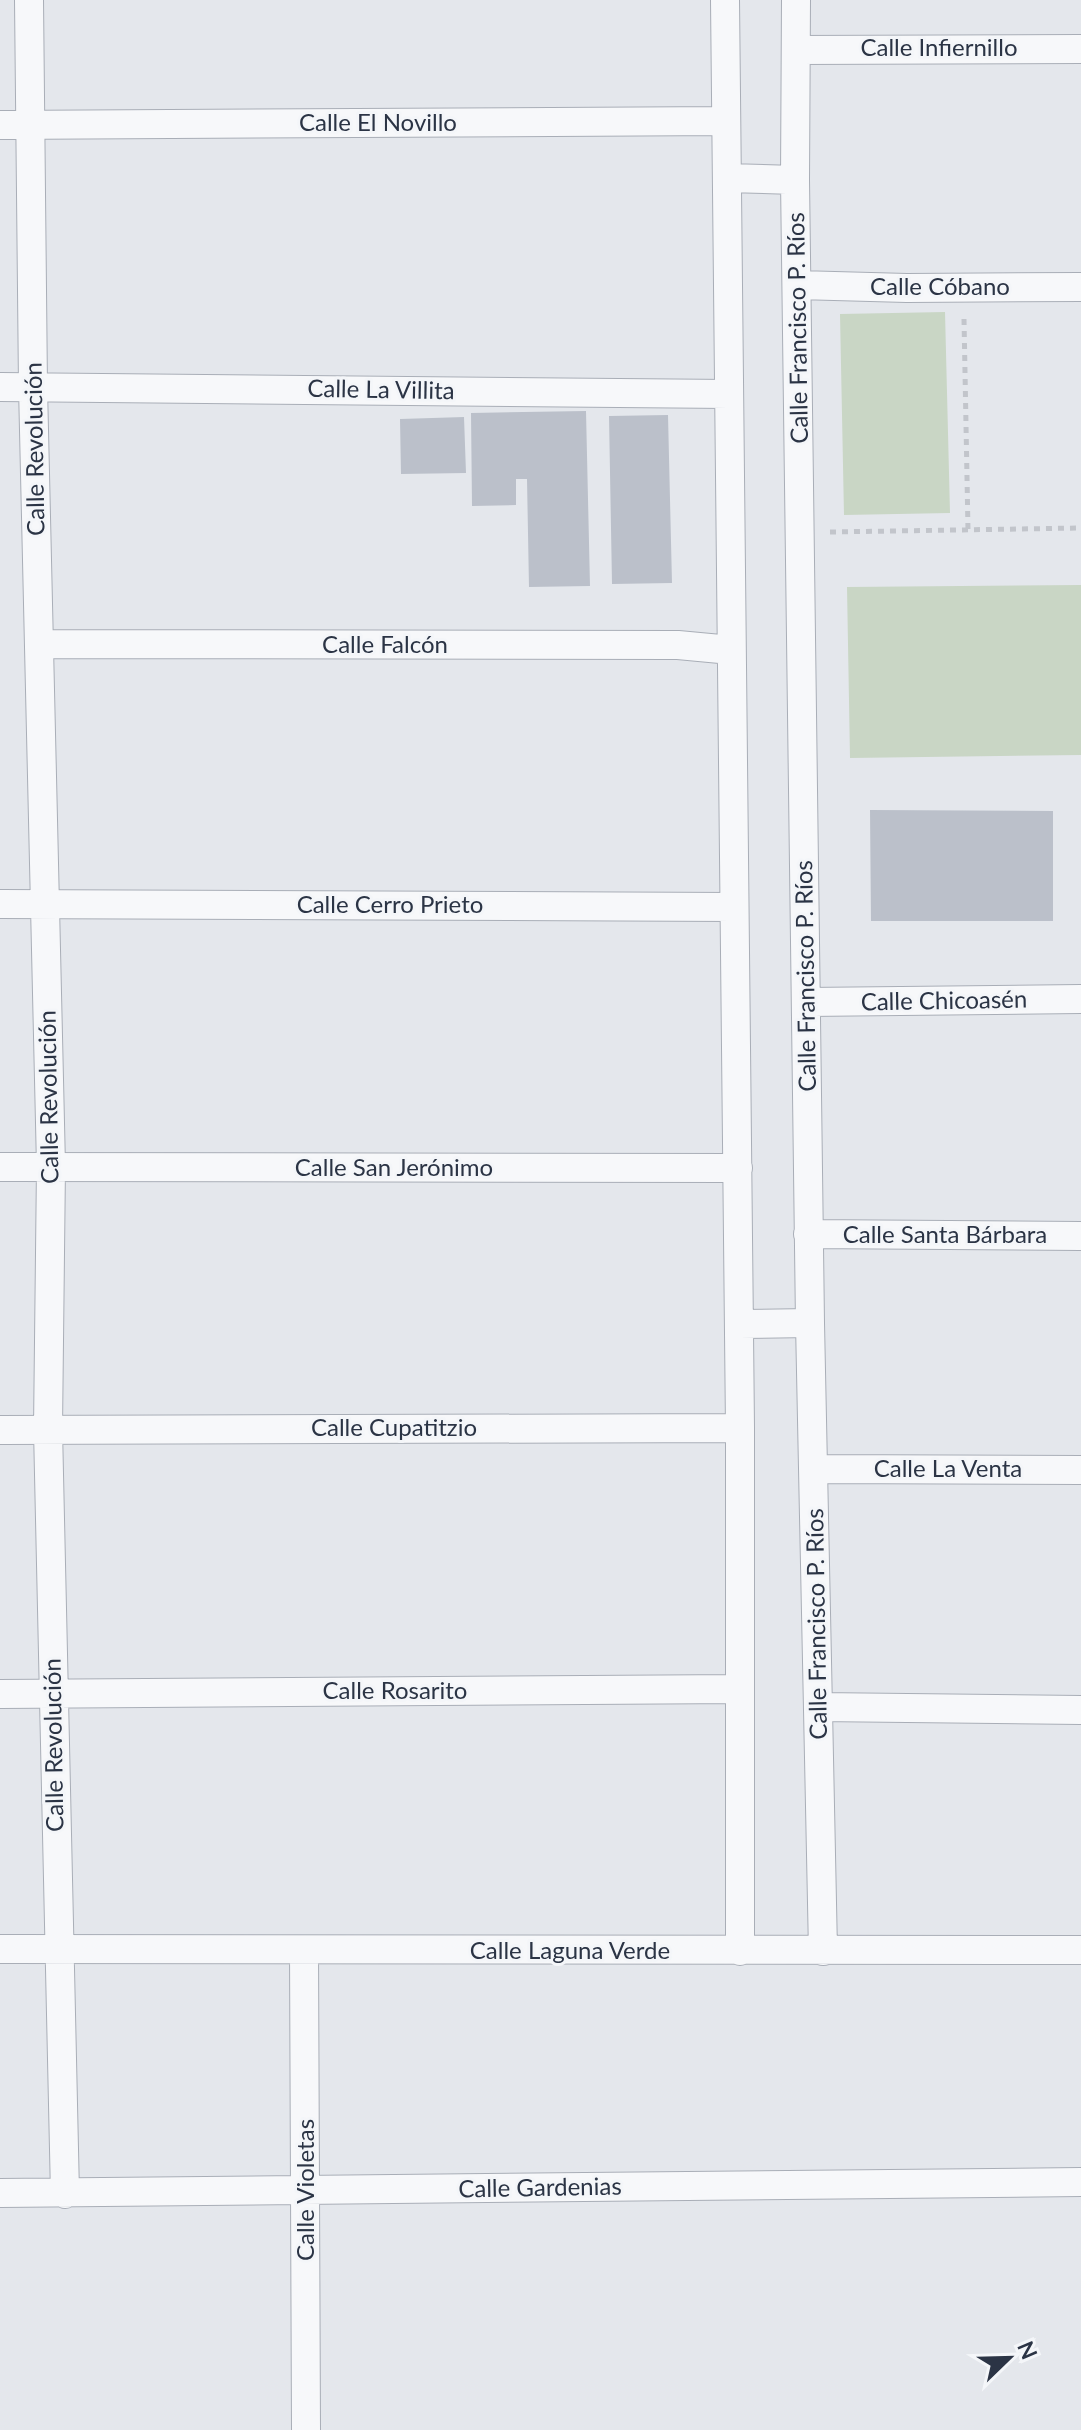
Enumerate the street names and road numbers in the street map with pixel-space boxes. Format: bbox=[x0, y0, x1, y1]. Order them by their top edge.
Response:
street label: Calle Infiernillo bbox=[860, 32, 1018, 61]
street label: Calle El Novillo bbox=[299, 107, 457, 136]
street label: Calle Francisco P. Ríos bbox=[780, 212, 813, 444]
street label: Calle Cóbano bbox=[870, 271, 1010, 300]
street label: Calle Revolución bbox=[17, 362, 50, 536]
street label: Calle La Villita bbox=[307, 373, 455, 404]
street label: Calle Falcón bbox=[322, 629, 448, 658]
street label: Calle Francisco P. Ríos bbox=[788, 860, 821, 1092]
street label: Calle Cerro Prieto bbox=[297, 889, 483, 918]
street label: Calle Chicoasén bbox=[860, 984, 1027, 1015]
street label: Calle Revolución bbox=[31, 1010, 64, 1184]
street label: Calle San Jerónimo bbox=[295, 1152, 493, 1181]
street label: Calle Santa Bárbara bbox=[843, 1219, 1047, 1248]
street label: Calle Cupatitzio bbox=[311, 1412, 477, 1441]
street label: Calle La Venta bbox=[874, 1453, 1022, 1482]
street label: Calle Francisco P. Ríos bbox=[799, 1508, 832, 1740]
street label: Calle Revolución bbox=[36, 1658, 69, 1832]
street label: Calle Rosarito bbox=[323, 1675, 467, 1704]
street label: Calle Laguna Verde bbox=[470, 1935, 670, 1964]
street label: Calle Violetas bbox=[290, 2119, 319, 2261]
street label: Calle Gardenias bbox=[458, 2171, 622, 2202]

